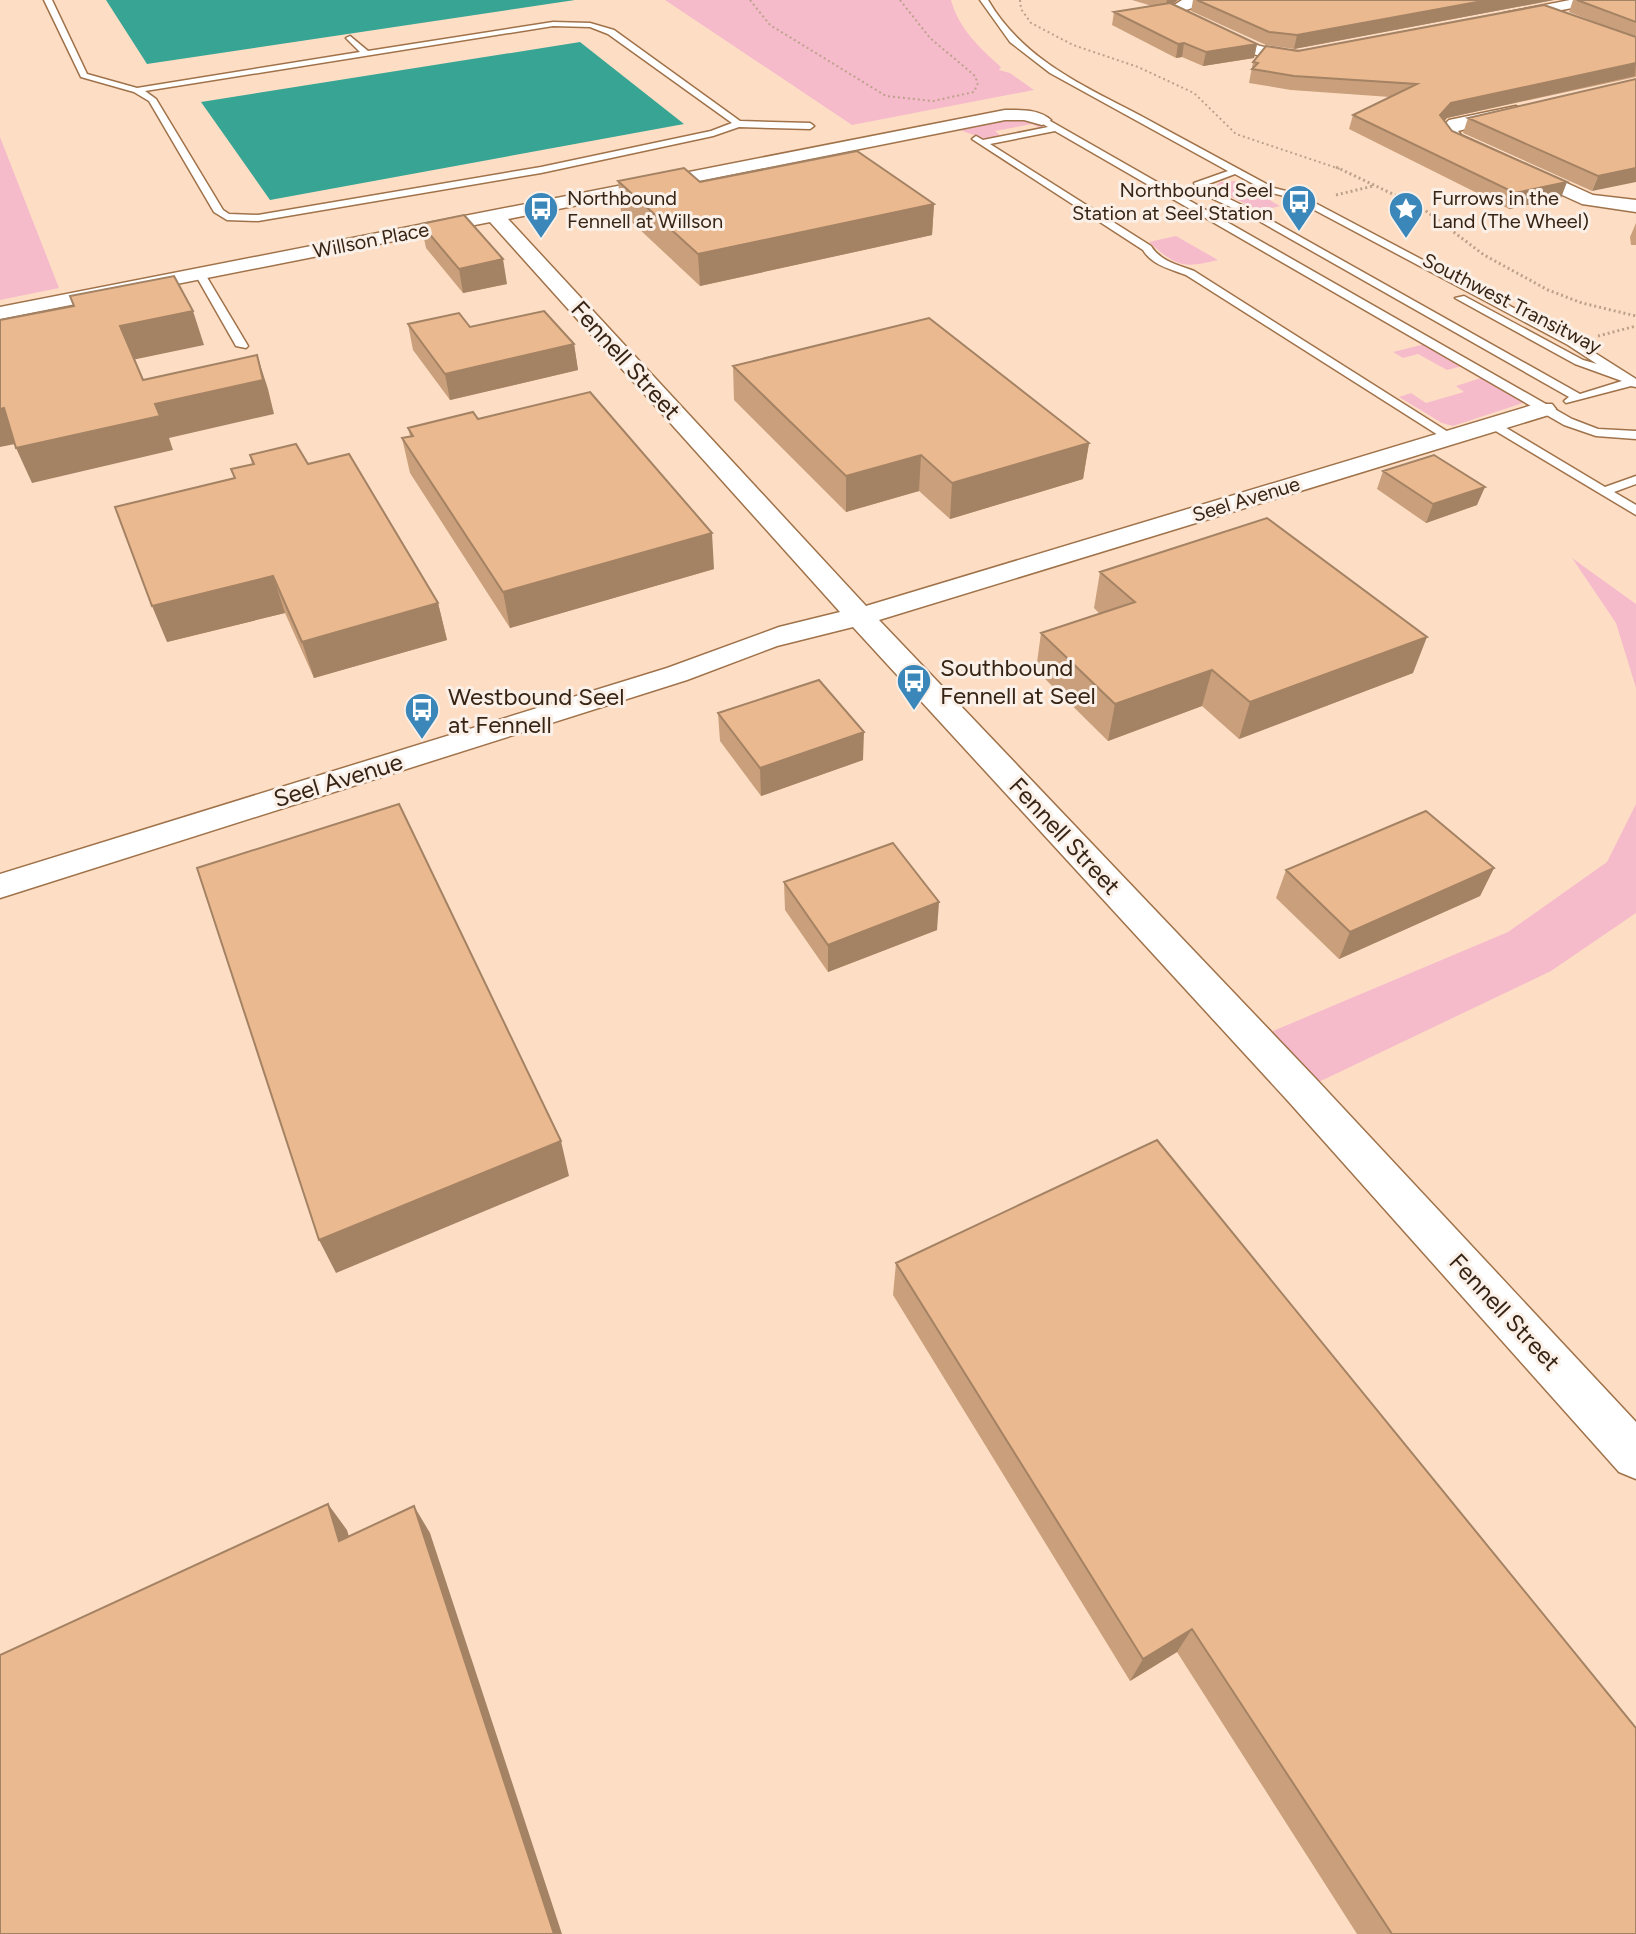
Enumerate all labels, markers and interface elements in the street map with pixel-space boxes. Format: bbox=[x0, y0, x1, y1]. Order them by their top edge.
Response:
place label: Northbound Seel Station at Seel Station bbox=[1072, 178, 1273, 225]
bus stop icon: Northbound Seel Station at Seel Station bbox=[1280, 183, 1318, 233]
place label: Northbound Fennell at Willson bbox=[567, 186, 723, 233]
place label: Furrows in the Land (The Wheel) bbox=[1432, 186, 1589, 233]
bus stop icon: Northbound Fennell at Willson bbox=[522, 190, 560, 240]
place icon: Furrows in the Land (The Wheel) bbox=[1387, 190, 1425, 240]
street label: Willson Place bbox=[311, 217, 431, 263]
street label: Southwest Transitway bbox=[1419, 247, 1606, 359]
street label: Fennell Street bbox=[565, 295, 687, 425]
street label: Seel Avenue bbox=[1189, 471, 1303, 527]
place label: Southbound Fennell at Seel bbox=[940, 653, 1096, 710]
bus stop icon: Southbound Fennell at Seel bbox=[895, 662, 933, 712]
place label: Westbound Seel at Fennell bbox=[448, 682, 624, 739]
bus stop icon: Westbound Seel at Fennell bbox=[403, 691, 441, 741]
street label: Seel Avenue bbox=[270, 747, 406, 813]
street label: Fennell Street bbox=[1003, 771, 1127, 901]
street label: Fennell Street bbox=[1443, 1247, 1567, 1377]

